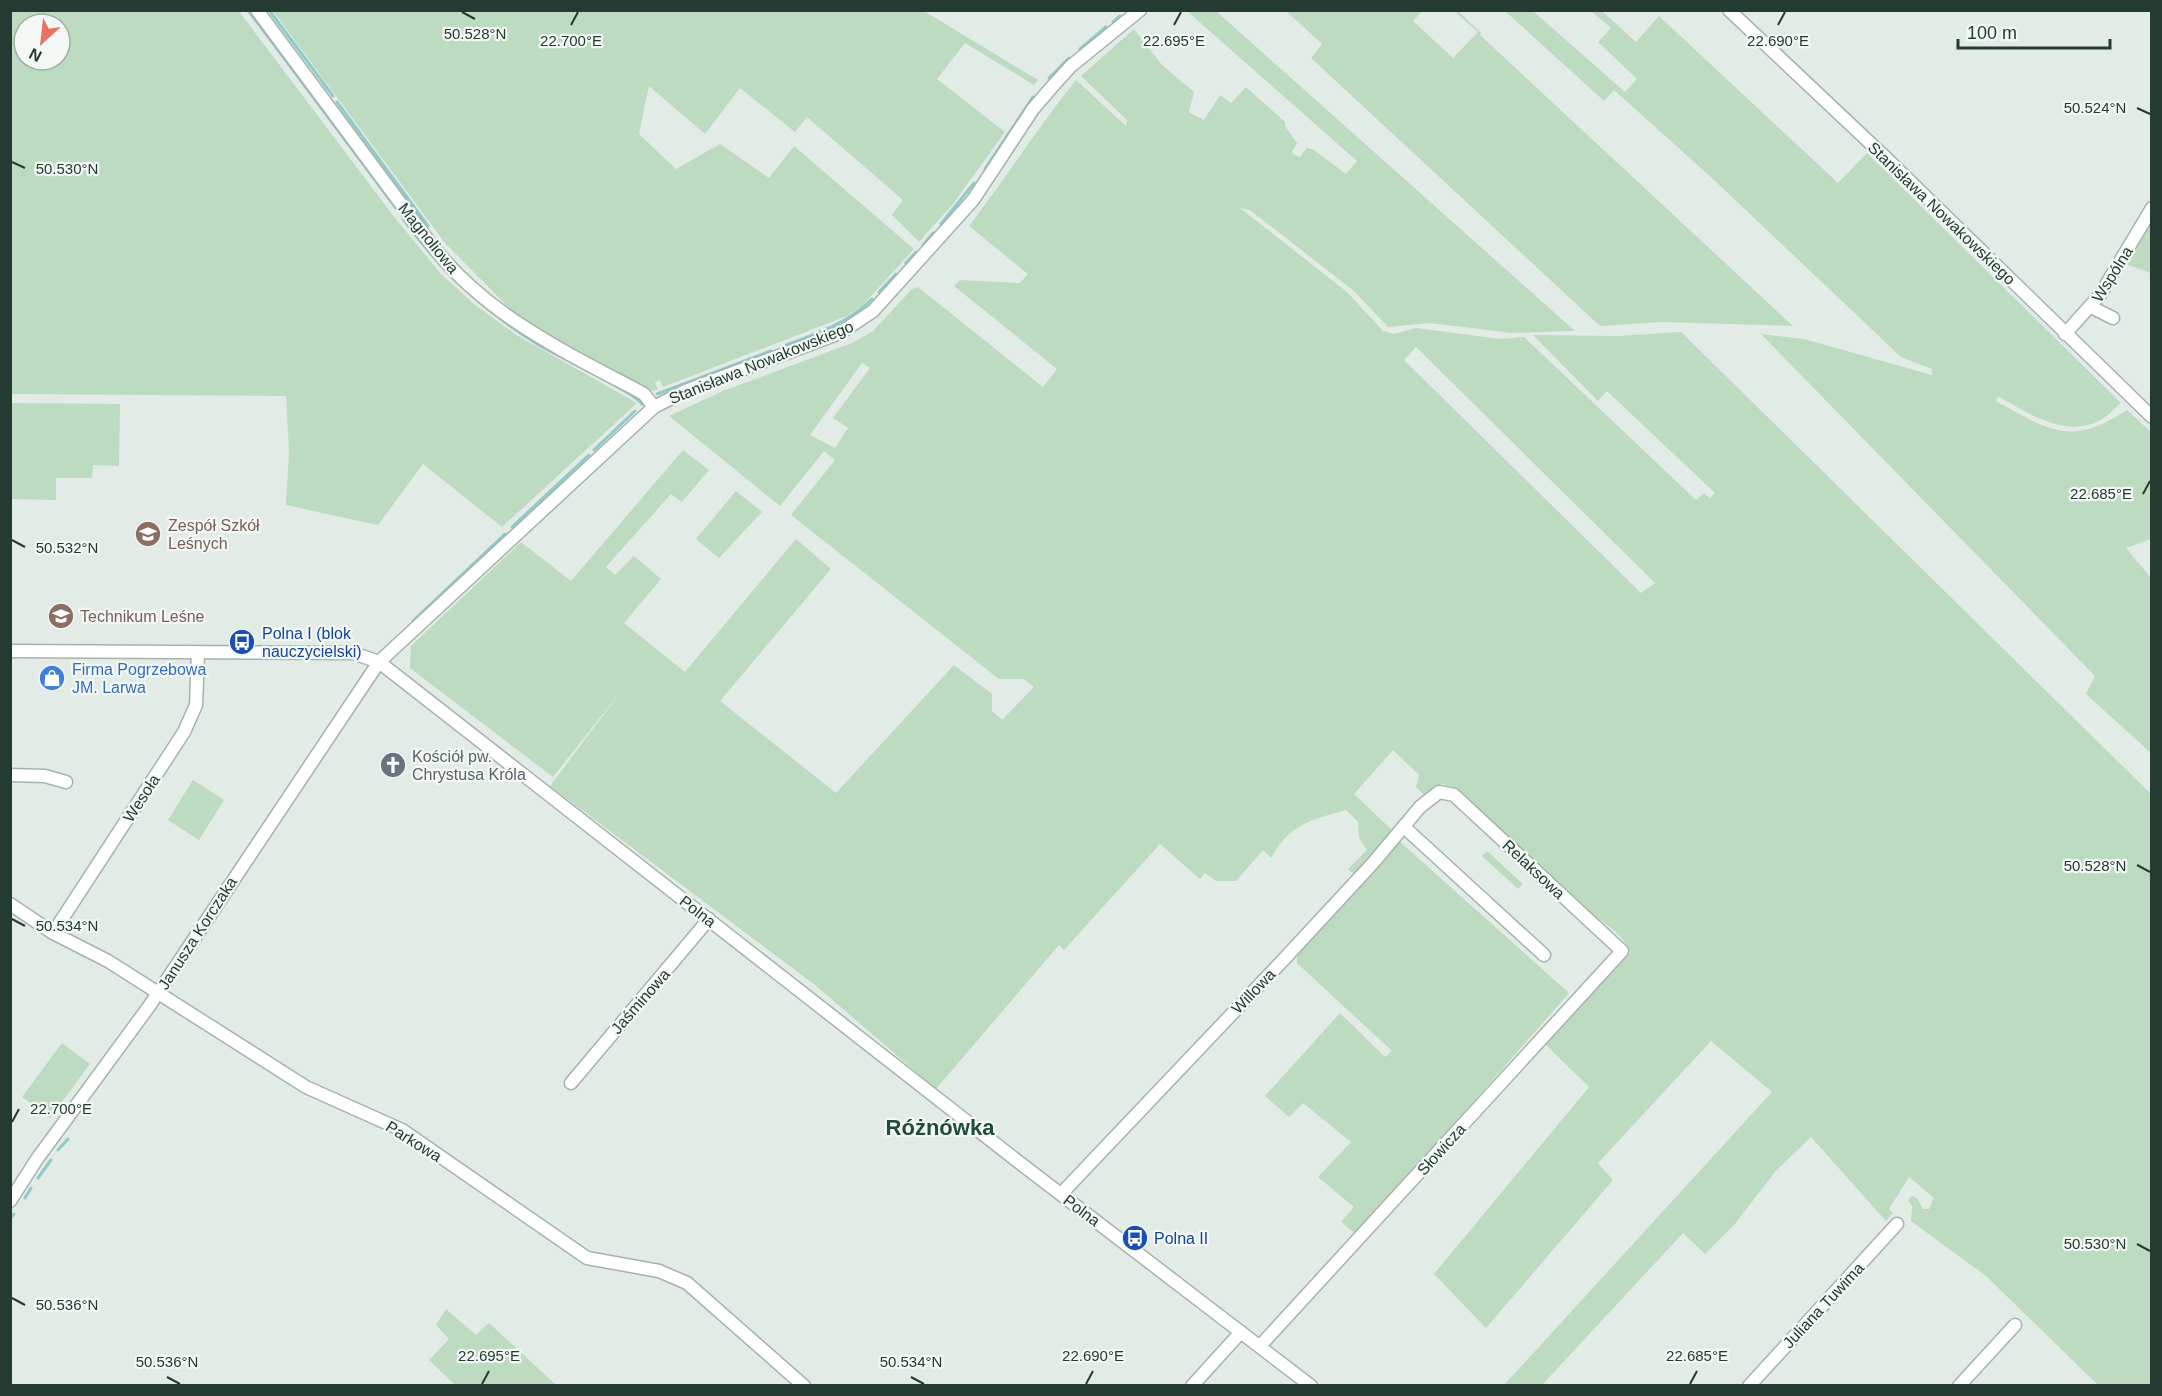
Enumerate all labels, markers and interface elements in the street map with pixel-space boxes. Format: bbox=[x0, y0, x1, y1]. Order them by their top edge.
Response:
north arrow bbox=[12, 12, 72, 72]
scale bar bbox=[1958, 12, 2110, 50]
text: 100 m bbox=[1967, 23, 2017, 43]
text: 50.528°N bbox=[444, 25, 506, 42]
text: 22.700°E bbox=[540, 32, 602, 49]
text: 22.695°E bbox=[1143, 32, 1205, 49]
text: 22.690°E bbox=[1747, 32, 1809, 49]
text: N bbox=[26, 45, 44, 65]
text: 50.524°N bbox=[2064, 99, 2126, 116]
street label: Stanisława Nowakowskiego bbox=[1865, 139, 2019, 288]
text: 50.530°N bbox=[36, 160, 98, 177]
street label: Magnoliowa bbox=[395, 200, 462, 277]
street label: Wspólna bbox=[2089, 243, 2136, 305]
street label: Stanisława Nowakowskiego bbox=[666, 318, 856, 407]
text: 22.685°E bbox=[2070, 485, 2132, 502]
place label: Zespół Szkół Leśnych bbox=[168, 517, 260, 552]
school or university icon: Zespół Szkół Leśnych bbox=[133, 519, 163, 549]
text: 50.532°N bbox=[36, 539, 98, 556]
school or university icon: Technikum Leśne bbox=[46, 601, 76, 631]
place label: Technikum Leśne bbox=[80, 608, 205, 625]
place label: Polna I (blok nauczycielski) bbox=[262, 625, 362, 660]
bus stop icon: Polna I (blok nauczycielski) bbox=[227, 627, 257, 657]
place label: Firma Pogrzebowa JM. Larwa bbox=[72, 661, 206, 696]
shop icon: Firma Pogrzebowa JM. Larwa bbox=[37, 663, 67, 693]
place label: Kościół pw. Chrystusa Króla bbox=[412, 748, 526, 783]
church icon: Kościół pw. Chrystusa Króla bbox=[378, 750, 408, 780]
street label: Wesoła bbox=[120, 771, 163, 825]
street label: Relaksowa bbox=[1499, 836, 1568, 902]
text: 50.528°N bbox=[2064, 857, 2126, 874]
street label: Janusza Korczaka bbox=[155, 874, 240, 993]
street label: Polna bbox=[676, 892, 719, 931]
text: 50.534°N bbox=[36, 917, 98, 934]
street label: Jaśminowa bbox=[608, 965, 673, 1037]
street label: Willowa bbox=[1228, 966, 1279, 1017]
text: 22.700°E bbox=[30, 1100, 92, 1117]
district label: Różnówka bbox=[886, 1115, 995, 1140]
street label: Parkowa bbox=[383, 1118, 445, 1165]
street label: Słowicza bbox=[1414, 1120, 1469, 1178]
street label: Polna bbox=[1060, 1191, 1103, 1230]
bus stop icon: Polna II bbox=[1120, 1223, 1150, 1253]
place label: Polna II bbox=[1154, 1230, 1208, 1247]
text: 50.530°N bbox=[2064, 1235, 2126, 1252]
street label: Juliana Tuwima bbox=[1780, 1259, 1867, 1351]
text: 50.536°N bbox=[36, 1296, 98, 1313]
text: 22.695°E bbox=[458, 1347, 520, 1364]
text: 22.690°E bbox=[1062, 1347, 1124, 1364]
text: 22.685°E bbox=[1666, 1347, 1728, 1364]
text: 50.536°N bbox=[136, 1353, 198, 1370]
text: 50.534°N bbox=[880, 1353, 942, 1370]

